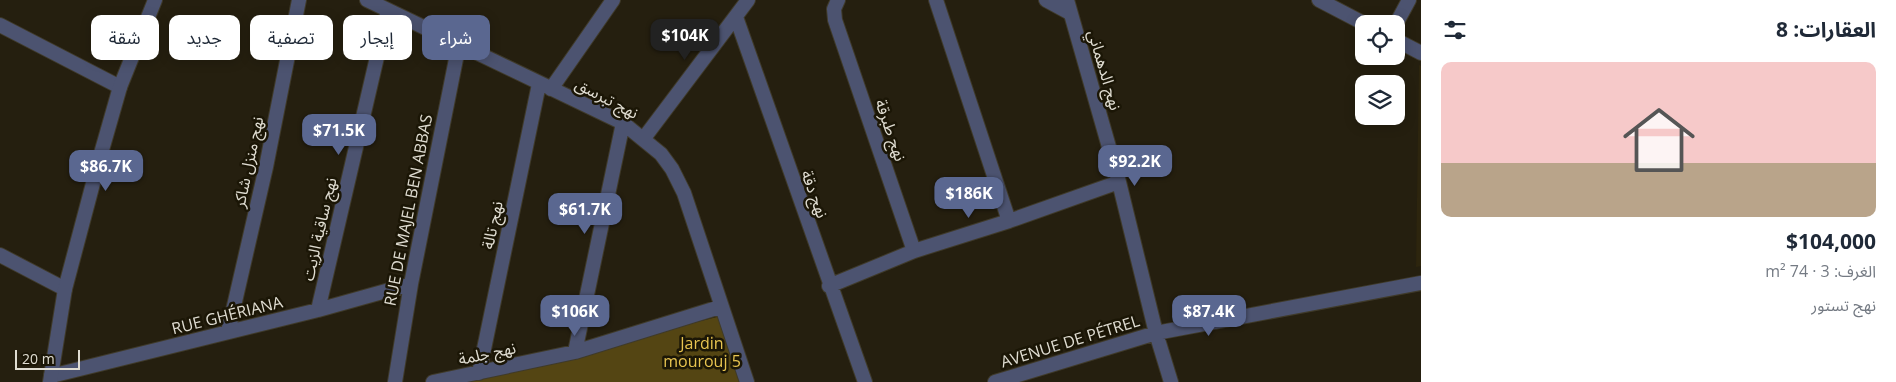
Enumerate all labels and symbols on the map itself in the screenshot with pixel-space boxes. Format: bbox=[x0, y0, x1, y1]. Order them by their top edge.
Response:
pin: $104K bbox=[650, 18, 720, 61]
street label: نهج الدهماني bbox=[1081, 27, 1127, 113]
street label: نهج تبرسق bbox=[571, 72, 642, 126]
street label: نهج طبرقة bbox=[868, 96, 912, 165]
street label: RUE DE MAJEL BEN ABBAS bbox=[379, 112, 437, 308]
street label: نهج منزل شاكر bbox=[227, 114, 270, 211]
pin: $71.5K bbox=[298, 114, 380, 156]
pin: $92.2K bbox=[1094, 144, 1176, 187]
pin: $86.7K bbox=[65, 150, 147, 192]
street label: نهج دقة bbox=[794, 167, 834, 222]
street label: نهج ساقية الزيت bbox=[296, 175, 344, 283]
pin: $186K bbox=[934, 176, 1004, 219]
pin: $61.7K bbox=[544, 192, 626, 235]
street label: نهج تالة bbox=[476, 199, 510, 251]
street label: RUE GHÉRIANA bbox=[169, 290, 286, 339]
pin: $106K bbox=[540, 294, 610, 337]
pin: $87.4K bbox=[1168, 294, 1250, 337]
street label: AVENUE DE PÉTREL bbox=[998, 309, 1142, 373]
park label: Jardin mourouj 5 bbox=[663, 332, 741, 372]
street label: نهج جلمة bbox=[456, 336, 518, 372]
scale bar bbox=[15, 347, 80, 370]

